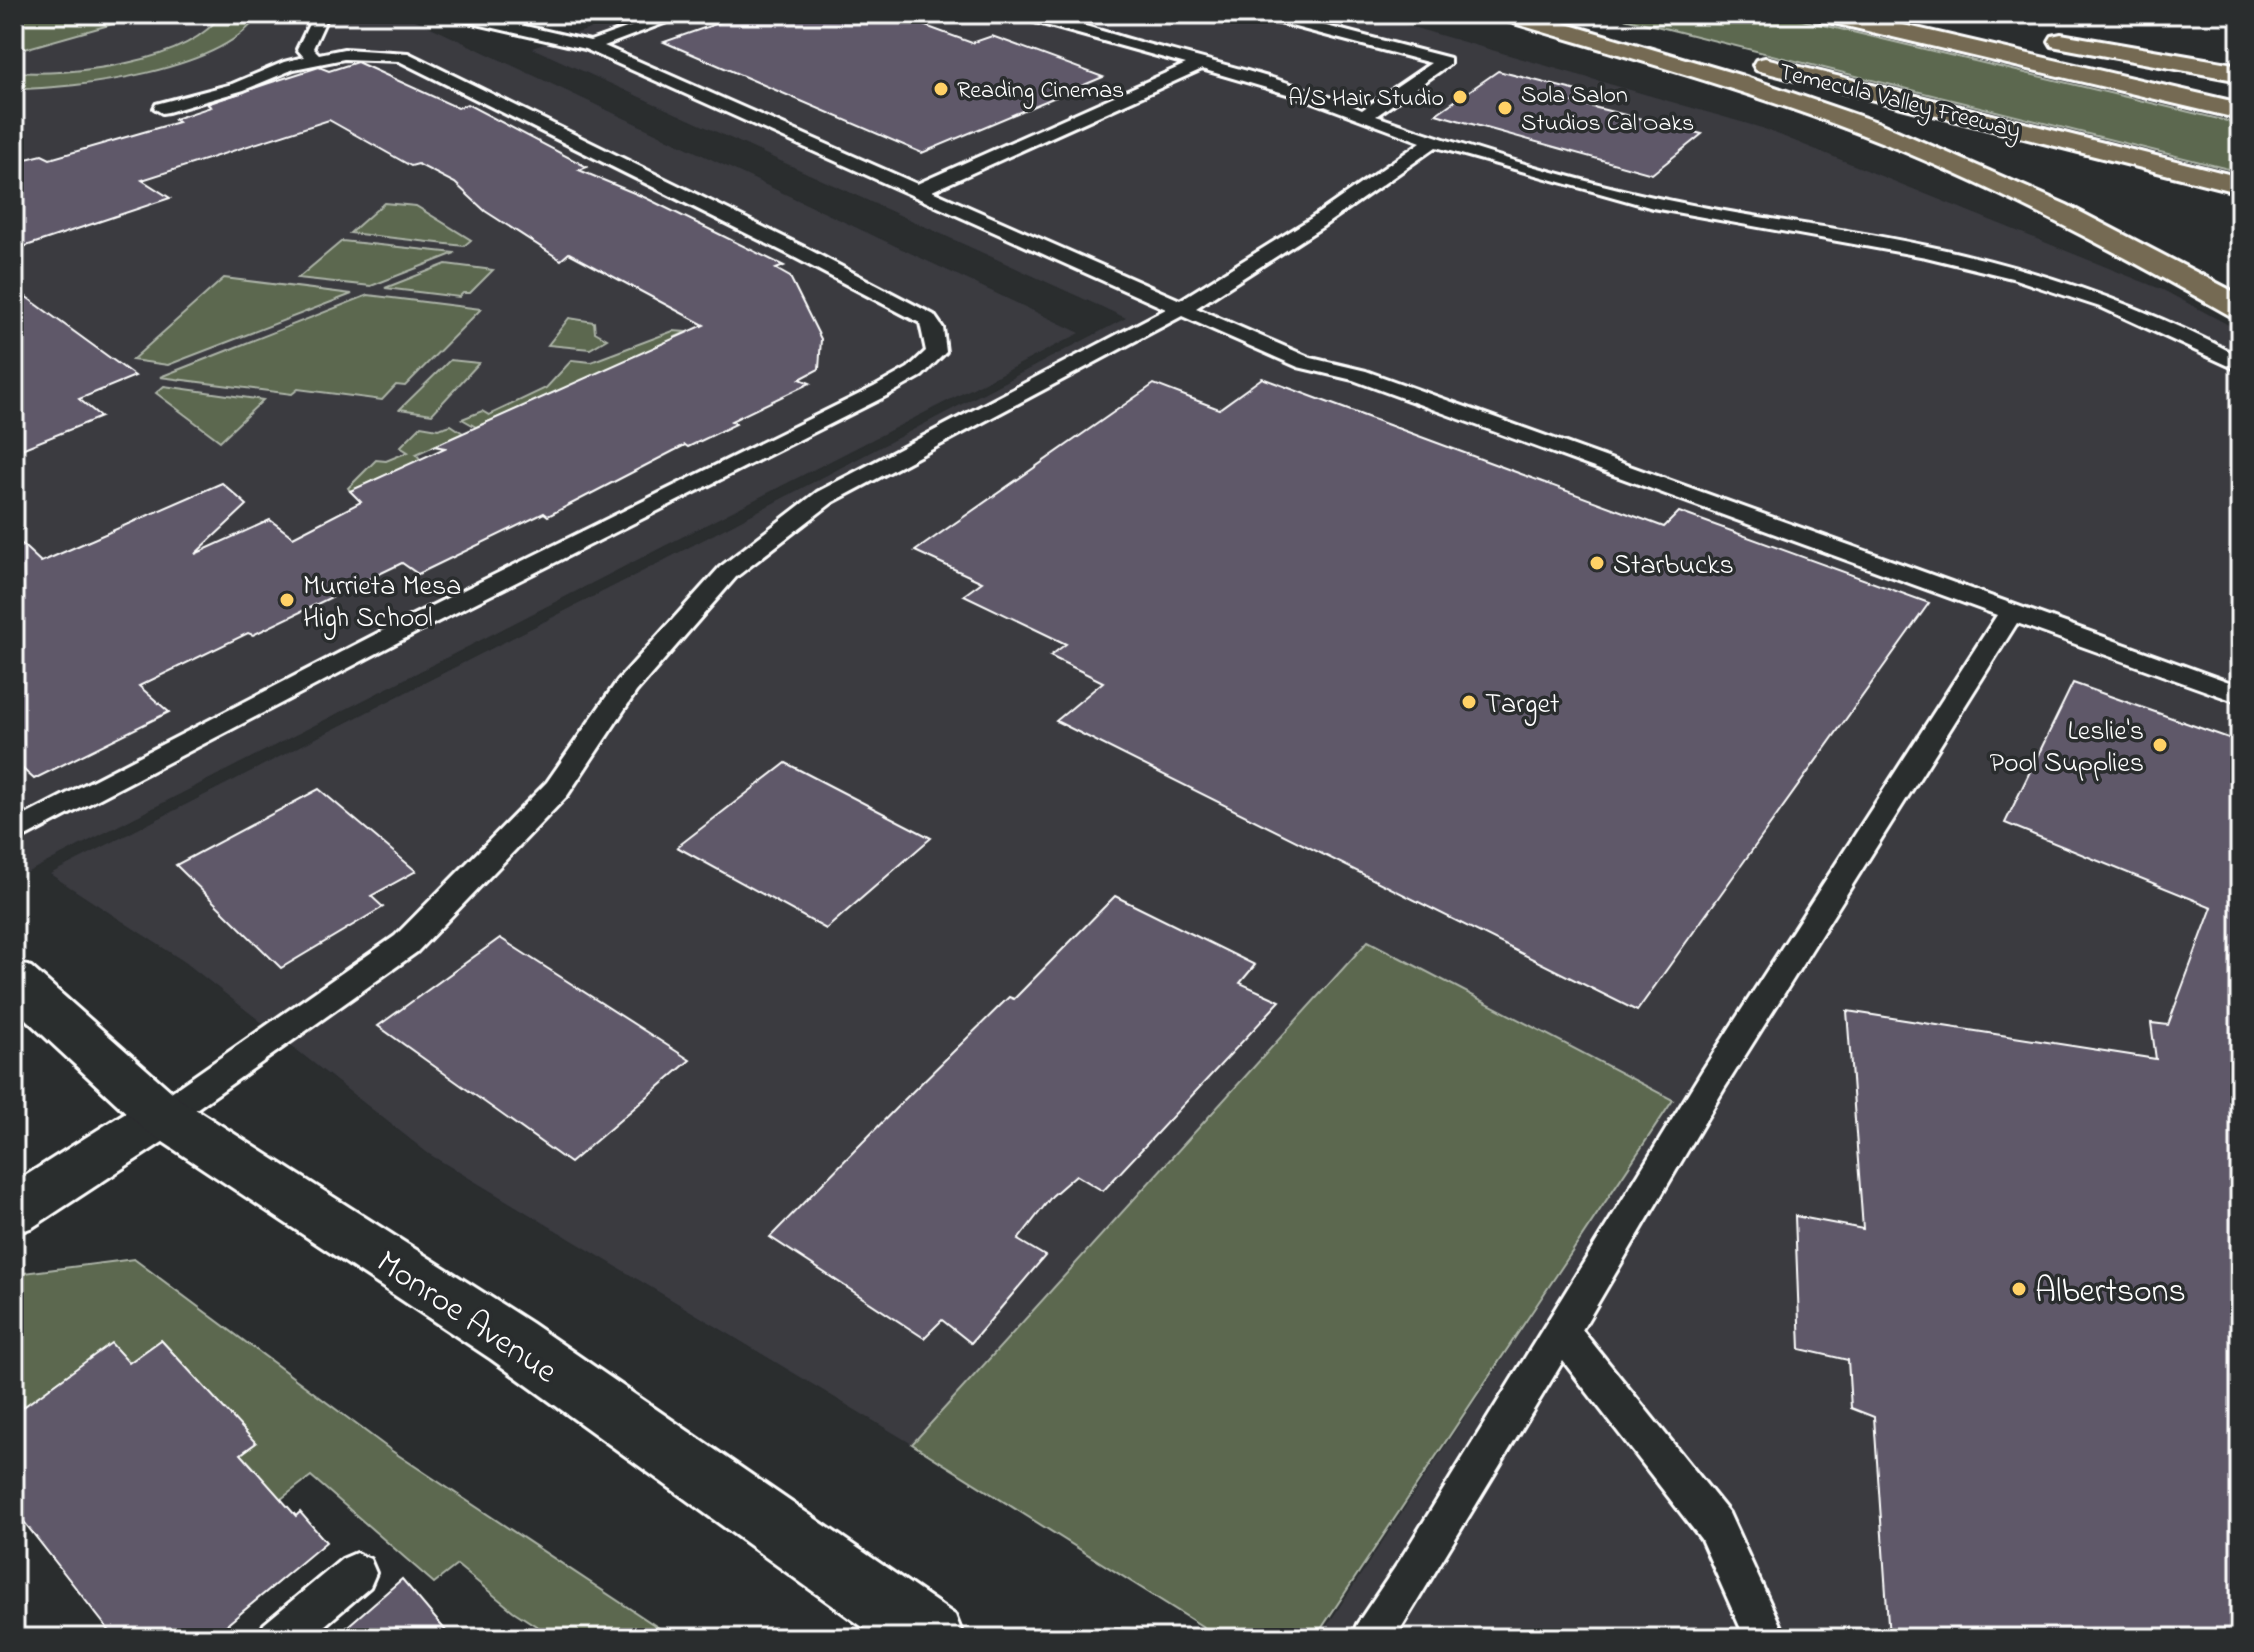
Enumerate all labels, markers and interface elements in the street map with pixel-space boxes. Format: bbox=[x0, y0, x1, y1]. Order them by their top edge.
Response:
street label: Temecula Valley Freeway bbox=[1774, 55, 2024, 150]
place label: Reading Cinemas bbox=[957, 74, 1124, 109]
place label: Sola Salon Studios Cal Oaks bbox=[1521, 79, 1694, 142]
marker: Reading Cinemas bbox=[932, 80, 950, 98]
place label: A/S Hair Studio bbox=[1288, 82, 1444, 117]
marker: A/S Hair Studio bbox=[1451, 88, 1469, 106]
marker: Sola Salon Studios Cal Oaks bbox=[1496, 99, 1514, 117]
place label: Starbucks bbox=[1613, 546, 1734, 587]
marker: Starbucks bbox=[1588, 554, 1606, 572]
place label: Murrieta Mesa High School bbox=[303, 567, 461, 640]
marker: Murrieta Mesa High School bbox=[278, 591, 296, 609]
place label: Target bbox=[1485, 685, 1559, 726]
marker: Target bbox=[1460, 693, 1478, 711]
place label: Leslie's Pool Supplies bbox=[1989, 712, 2144, 785]
marker: Leslie's Pool Supplies bbox=[2151, 736, 2169, 754]
street label: Monroe Avenue bbox=[365, 1239, 567, 1398]
place label: Albertsons bbox=[2035, 1268, 2186, 1318]
marker: Albertsons bbox=[2010, 1280, 2028, 1298]

